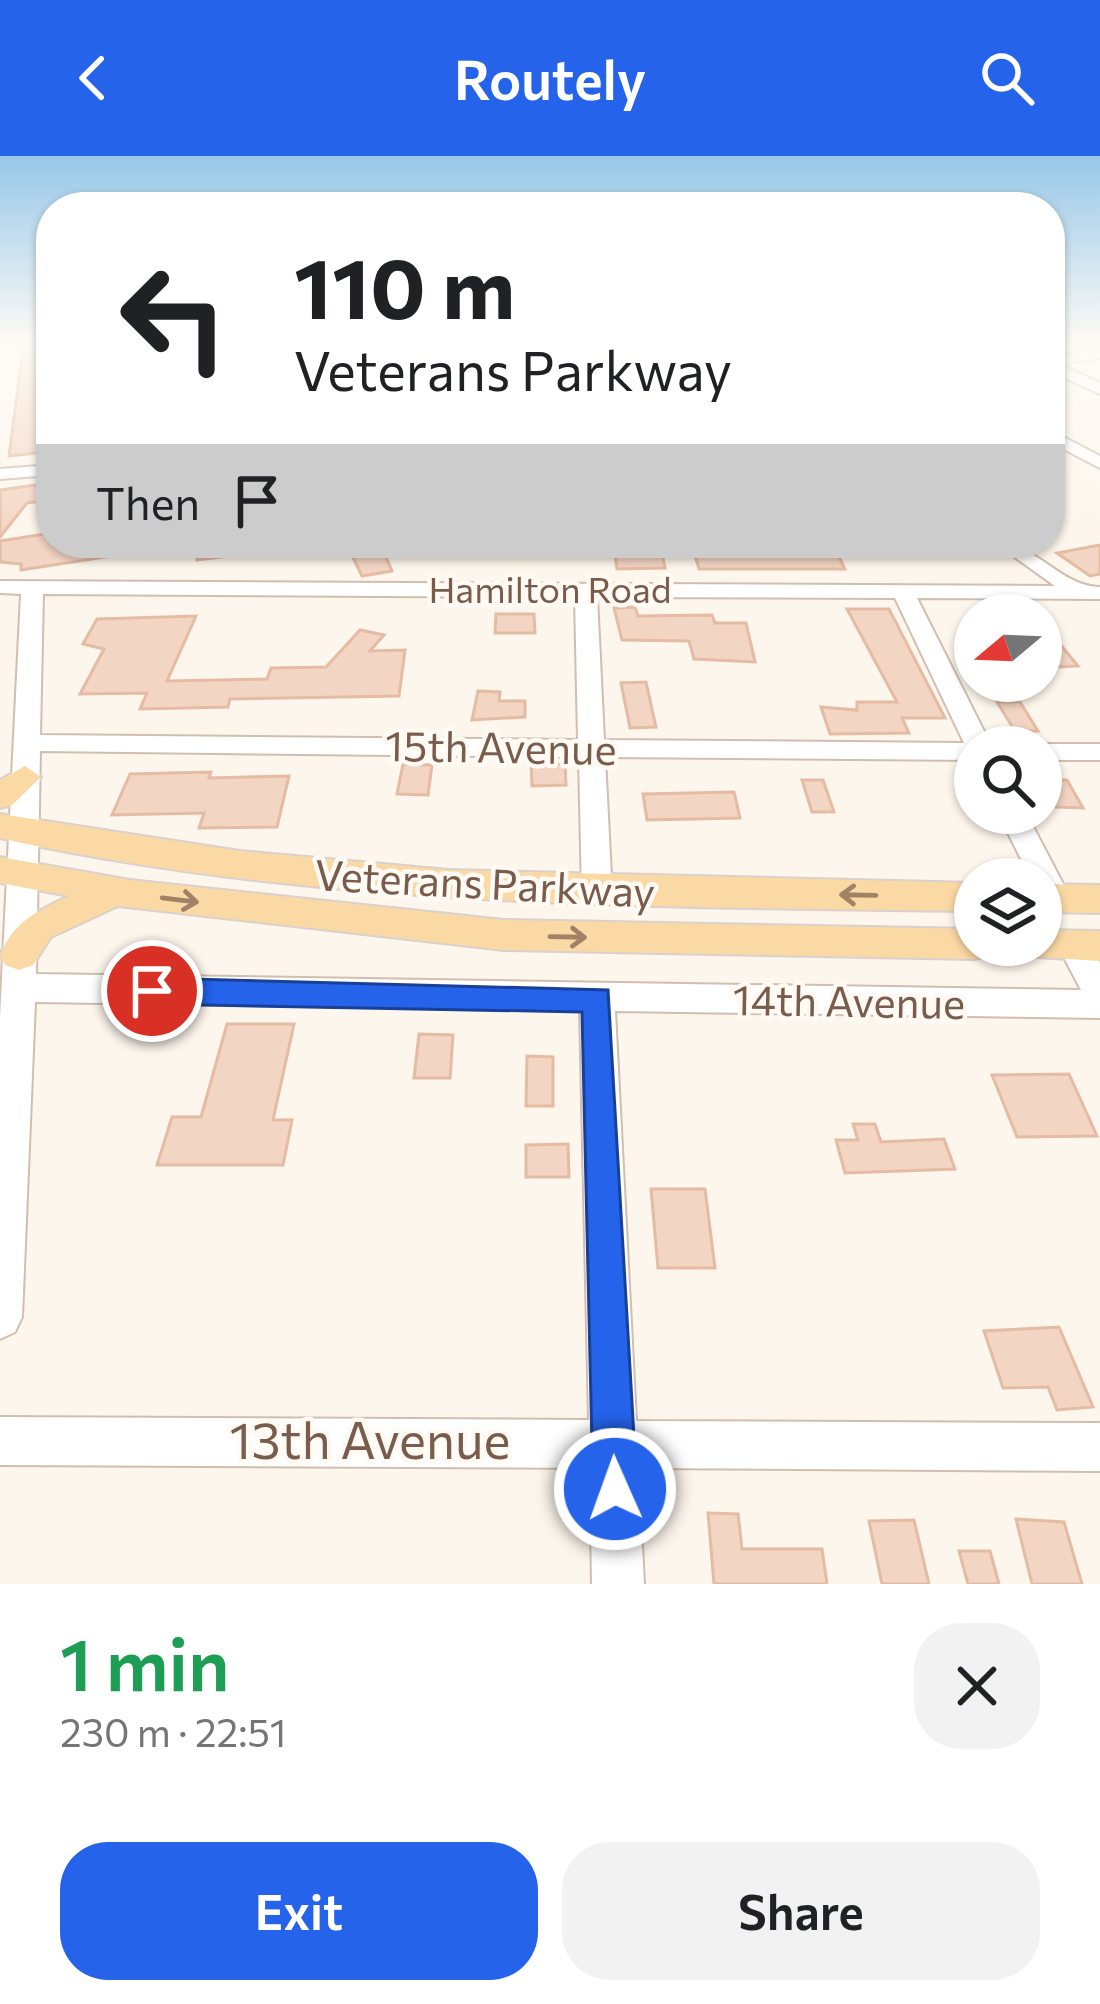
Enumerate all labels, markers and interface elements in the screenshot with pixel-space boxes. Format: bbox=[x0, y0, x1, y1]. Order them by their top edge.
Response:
icon: back bbox=[60, 45, 126, 111]
text: Routely bbox=[454, 45, 646, 111]
icon: search bbox=[974, 45, 1040, 111]
text: 110 m bbox=[294, 234, 515, 336]
icon: left bbox=[96, 240, 252, 396]
text: Veterans Parkway bbox=[294, 336, 732, 402]
icon: arrive bbox=[224, 468, 290, 534]
text: Then bbox=[96, 474, 200, 529]
street label: Hamilton Road bbox=[428, 566, 672, 610]
north arrow bbox=[954, 594, 1062, 702]
map controls bbox=[954, 594, 1062, 966]
street label: 15th Avenue bbox=[385, 718, 617, 774]
button: search bbox=[954, 726, 1062, 834]
street label: Veterans Parkway bbox=[314, 847, 657, 917]
button: layers bbox=[954, 858, 1062, 966]
one-way arrow bbox=[839, 884, 878, 907]
one-way arrow bbox=[160, 890, 199, 912]
one-way arrow bbox=[548, 925, 587, 948]
pin bbox=[101, 940, 203, 1042]
icon: arrive bbox=[119, 958, 185, 1024]
street label: 14th Avenue bbox=[732, 972, 966, 1028]
street label: 13th Avenue bbox=[230, 1407, 510, 1470]
position arrow bbox=[552, 1426, 678, 1552]
text: 1 min bbox=[60, 1618, 230, 1706]
button: close bbox=[914, 1623, 1040, 1749]
text: 230 m · 22:51 bbox=[60, 1707, 287, 1755]
button: Exit bbox=[60, 1842, 538, 1980]
button: Share bbox=[562, 1842, 1040, 1980]

